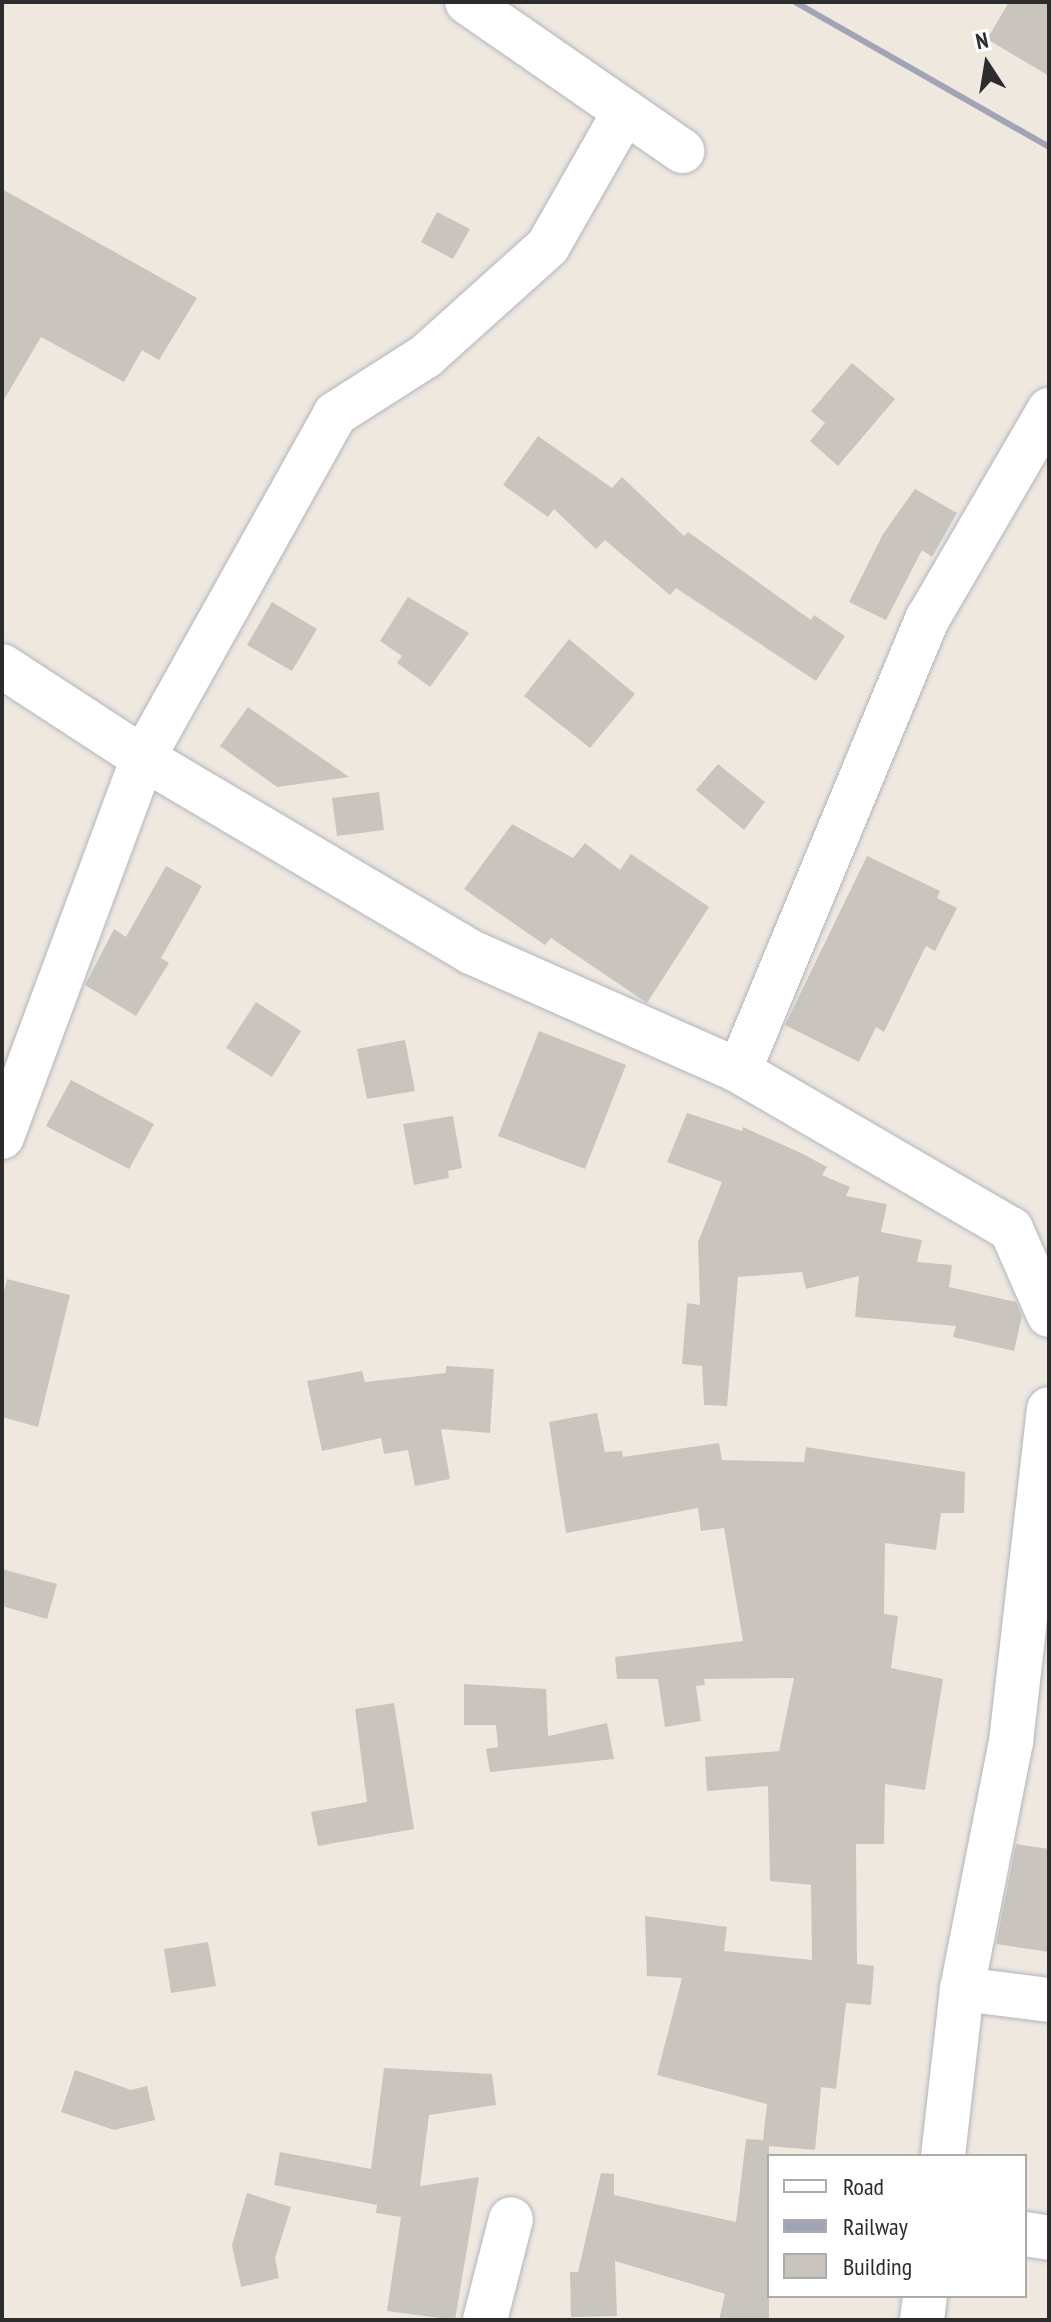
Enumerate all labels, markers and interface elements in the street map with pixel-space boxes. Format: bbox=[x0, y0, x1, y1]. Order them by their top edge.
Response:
north arrow bbox=[947, 24, 1027, 104]
text: N bbox=[973, 26, 991, 55]
legend bbox=[767, 2154, 1027, 2298]
text: Road bbox=[843, 2171, 884, 2202]
text: Railway bbox=[843, 2211, 908, 2242]
text: Building bbox=[843, 2251, 912, 2282]

